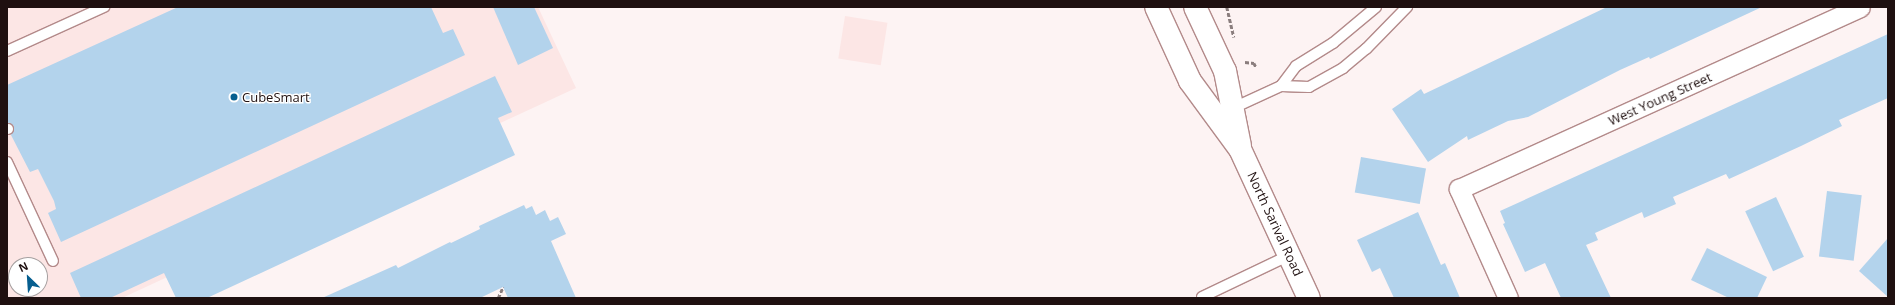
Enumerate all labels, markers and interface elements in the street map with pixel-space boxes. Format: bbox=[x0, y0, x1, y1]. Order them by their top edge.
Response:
street label: West Young Street bbox=[1606, 69, 1714, 129]
place label: CubeSmart bbox=[242, 89, 310, 105]
marker: CubeSmart bbox=[229, 92, 239, 102]
street label: North Sarival Road bbox=[1244, 169, 1306, 279]
north arrow bbox=[8, 257, 48, 297]
text: N bbox=[16, 258, 30, 275]

